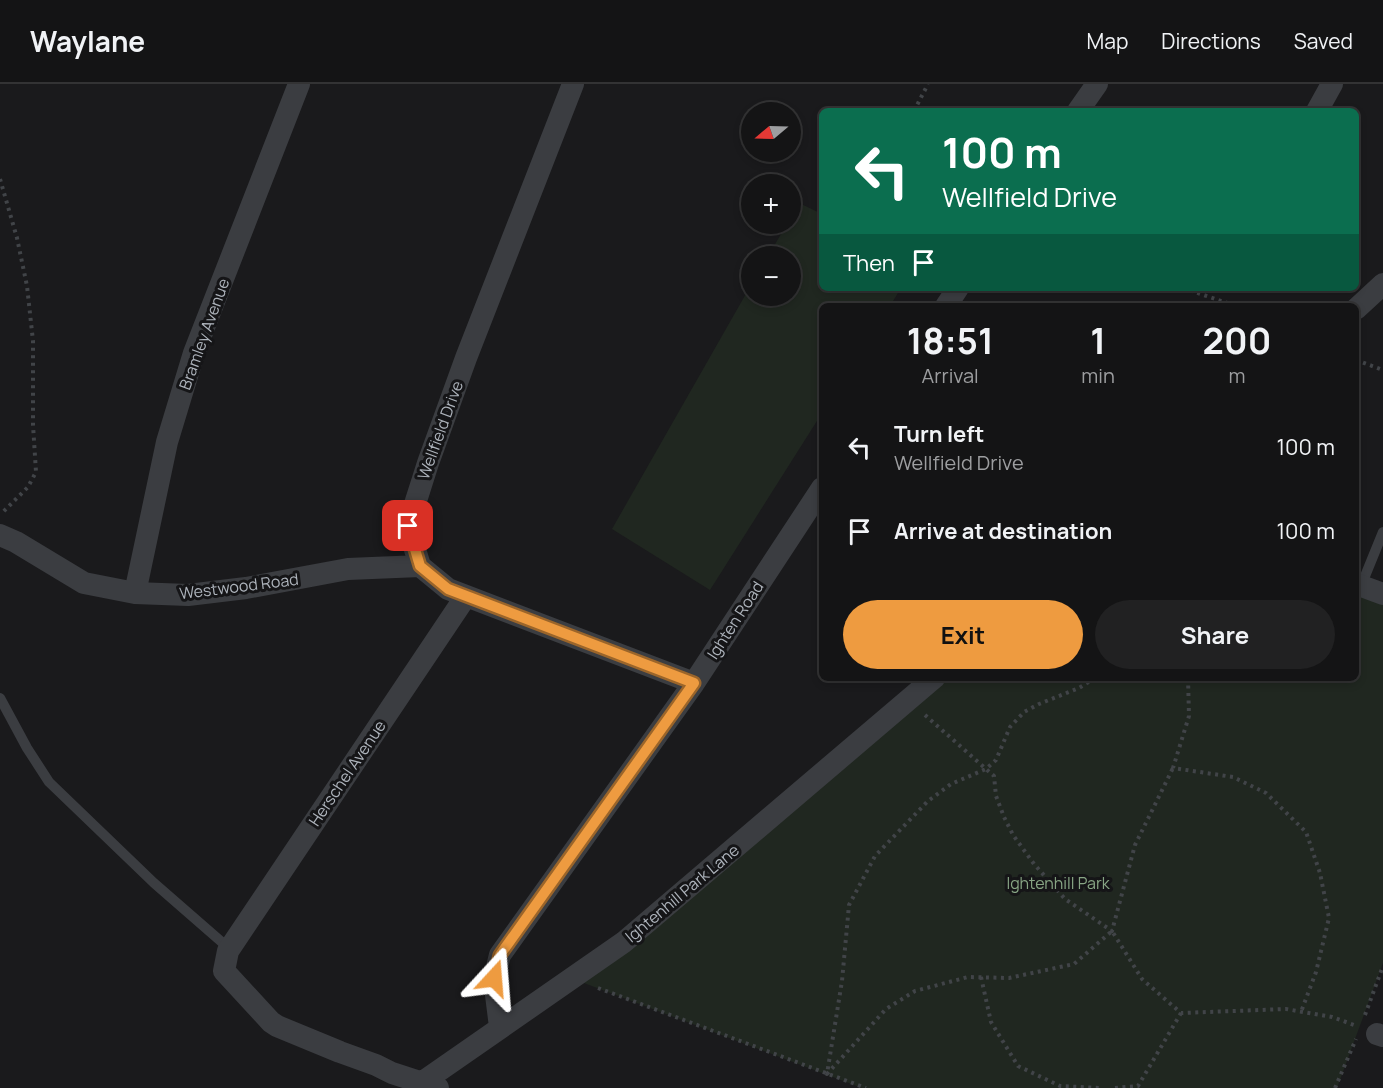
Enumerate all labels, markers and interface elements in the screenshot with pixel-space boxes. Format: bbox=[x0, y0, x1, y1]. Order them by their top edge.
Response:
text: Waylane bbox=[30, 22, 145, 60]
text: Map bbox=[1087, 27, 1128, 55]
text: Directions bbox=[1161, 27, 1261, 55]
text: Saved bbox=[1294, 27, 1353, 55]
north arrow bbox=[741, 102, 801, 162]
map controls bbox=[741, 102, 801, 306]
text: 100 m bbox=[942, 123, 1062, 181]
icon: left bbox=[843, 132, 921, 210]
button: + bbox=[741, 174, 801, 234]
text: Wellfield Drive bbox=[942, 178, 1117, 215]
button: − bbox=[741, 246, 801, 306]
icon: arrive bbox=[907, 246, 940, 279]
text: Then bbox=[843, 248, 895, 278]
street label: Bramley Avenue bbox=[174, 275, 234, 393]
text: 18:51 bbox=[907, 316, 994, 365]
text: 1 bbox=[1090, 316, 1106, 365]
text: 200 bbox=[1203, 316, 1271, 365]
text: Arrival bbox=[922, 362, 979, 389]
text: min bbox=[1081, 362, 1115, 389]
text: m bbox=[1228, 362, 1245, 389]
street label: Wellfield Drive bbox=[412, 378, 468, 482]
text: Turn left bbox=[894, 419, 984, 449]
icon: left bbox=[843, 431, 876, 464]
text: 100 m bbox=[1277, 432, 1335, 462]
text: Wellfield Drive bbox=[894, 449, 1024, 476]
pin bbox=[382, 500, 433, 551]
icon: arrive bbox=[391, 509, 424, 542]
icon: arrive bbox=[843, 515, 876, 548]
text: Arrive at destination bbox=[894, 516, 1112, 546]
text: 100 m bbox=[1277, 516, 1335, 546]
street label: Westwood Road bbox=[178, 568, 300, 604]
street label: Ighten Road bbox=[702, 577, 768, 663]
button: Exit bbox=[843, 600, 1083, 669]
button: Share bbox=[1095, 600, 1335, 669]
street label: Herschel Avenue bbox=[303, 716, 391, 830]
street label: Ightenhill Park Lane bbox=[620, 839, 744, 947]
park label: Ightenhill Park bbox=[1006, 872, 1111, 894]
position arrow bbox=[462, 946, 526, 1010]

